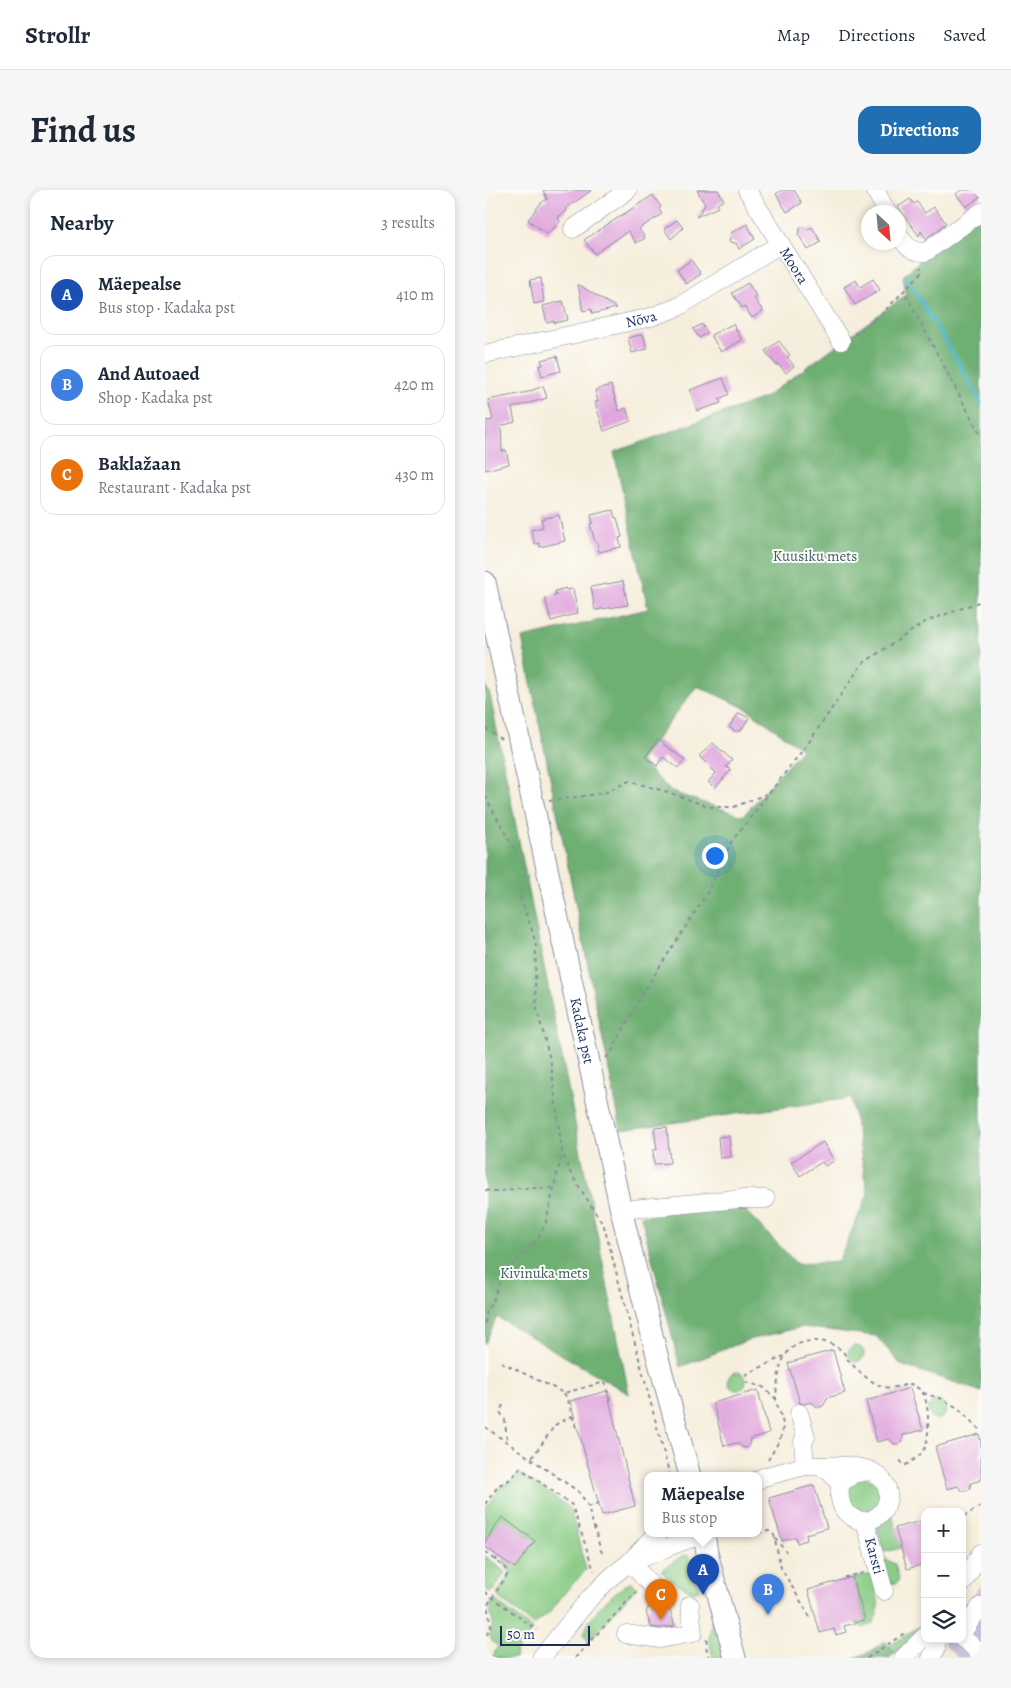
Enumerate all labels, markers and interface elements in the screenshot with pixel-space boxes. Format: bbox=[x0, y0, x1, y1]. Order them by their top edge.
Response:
text: Strollr bbox=[25, 19, 90, 51]
text: Map bbox=[777, 23, 810, 47]
text: Directions bbox=[838, 23, 915, 47]
text: Saved bbox=[943, 23, 986, 47]
text: Find us bbox=[30, 106, 136, 154]
button: Directions bbox=[858, 106, 981, 154]
north arrow bbox=[861, 205, 906, 250]
text: Nearby bbox=[50, 209, 113, 237]
text: 3 results bbox=[381, 212, 435, 234]
street label: Moora bbox=[775, 243, 813, 288]
text: Mäepealse bbox=[98, 271, 181, 297]
text: A bbox=[62, 284, 72, 306]
text: 410 m bbox=[396, 284, 434, 306]
text: Bus stop · Kadaka pst bbox=[98, 297, 235, 319]
street label: Nõva bbox=[624, 306, 660, 332]
text: And Autoaed bbox=[98, 361, 200, 387]
text: B bbox=[62, 374, 72, 396]
text: 420 m bbox=[394, 374, 434, 396]
text: Shop · Kadaka pst bbox=[98, 387, 213, 409]
text: Baklažaan bbox=[98, 451, 181, 477]
text: C bbox=[62, 464, 72, 486]
text: 430 m bbox=[395, 464, 434, 486]
text: Restaurant · Kadaka pst bbox=[98, 477, 251, 499]
park label: Kuusiku mets bbox=[773, 546, 857, 566]
your location bbox=[702, 843, 728, 869]
street label: Kadaka pst bbox=[565, 996, 599, 1066]
park label: Kivinuka mets bbox=[500, 1263, 588, 1283]
popup bbox=[644, 1472, 762, 1537]
text: Mäepealse bbox=[661, 1481, 745, 1507]
text: Bus stop bbox=[661, 1507, 717, 1529]
map controls bbox=[921, 1508, 966, 1643]
button: + bbox=[921, 1508, 966, 1553]
street label: Karsti bbox=[860, 1535, 889, 1576]
button: − bbox=[921, 1553, 966, 1598]
pin: A bbox=[687, 1554, 719, 1595]
pin: B bbox=[752, 1574, 784, 1615]
pin: C bbox=[645, 1579, 677, 1620]
button: layers bbox=[921, 1598, 966, 1643]
scale bar bbox=[500, 1623, 590, 1646]
text: 50 m bbox=[507, 1625, 535, 1644]

